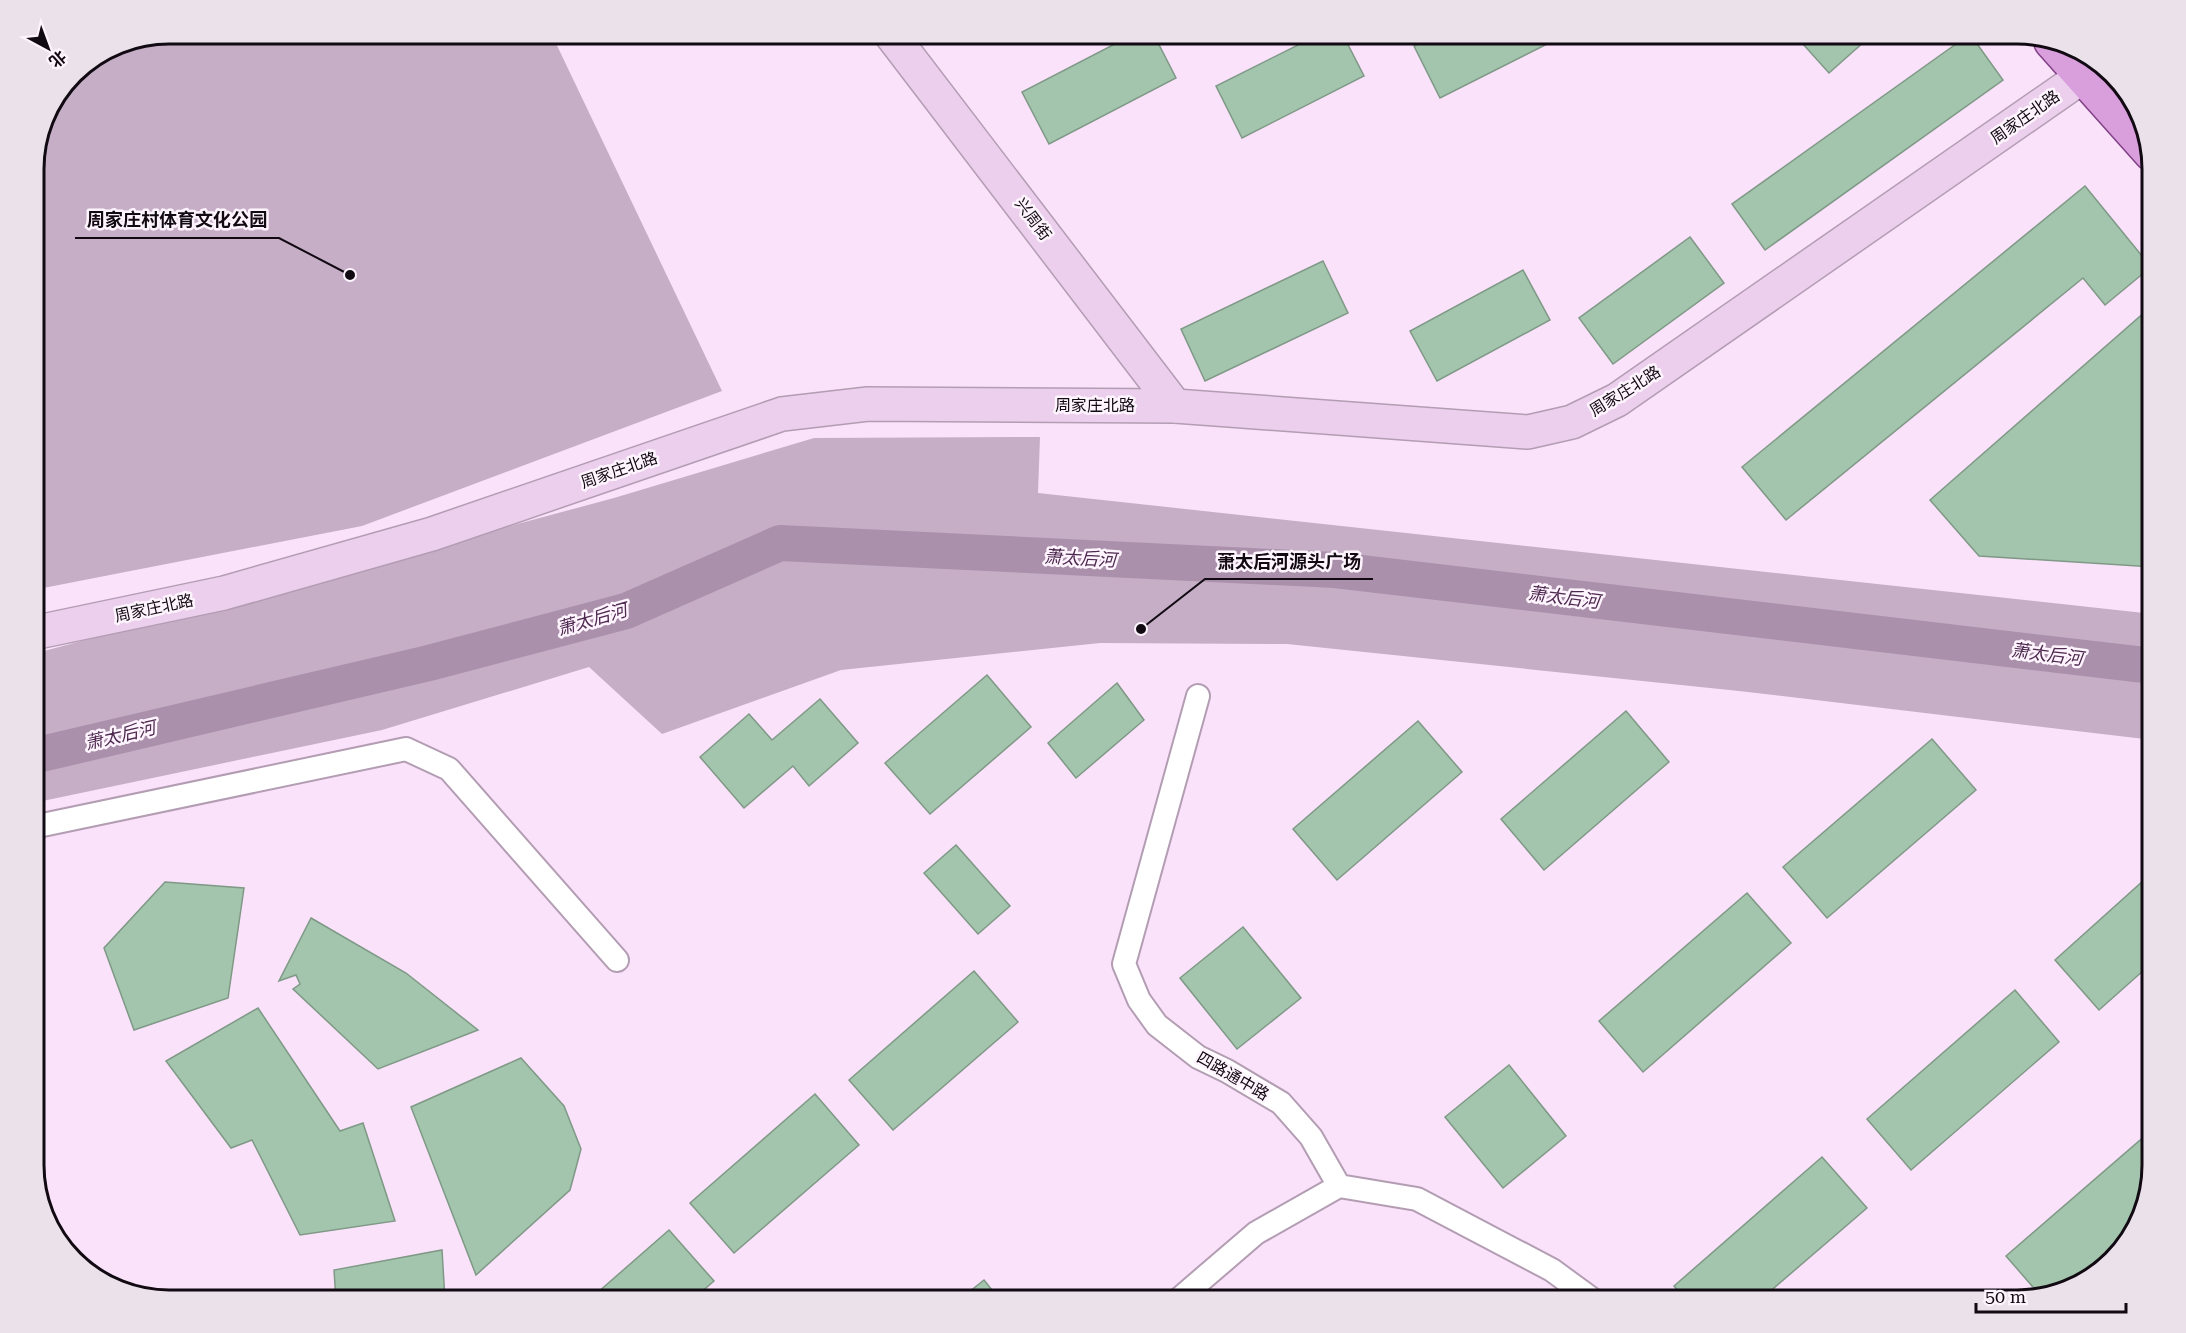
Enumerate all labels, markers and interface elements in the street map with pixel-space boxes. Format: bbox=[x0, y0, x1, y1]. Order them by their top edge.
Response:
north arrow bbox=[18, 18, 78, 78]
text: 北 bbox=[45, 47, 70, 71]
street label: 周家庄北路 bbox=[1987, 86, 2063, 148]
street label: 兴周街 bbox=[1011, 194, 1055, 244]
callout: 周家庄村体育文化公园 bbox=[75, 202, 279, 238]
text: 周家庄村体育文化公园 bbox=[87, 209, 267, 230]
street label: 周家庄北路 bbox=[1586, 362, 1664, 420]
street label: 周家庄北路 bbox=[1055, 396, 1135, 415]
street label: 周家庄北路 bbox=[578, 448, 660, 492]
callout: 萧太后河源头广场 bbox=[1205, 543, 1373, 579]
water label: 萧太后河 bbox=[1043, 546, 1119, 571]
text: 萧太后河源头广场 bbox=[1217, 551, 1361, 572]
water label: 萧太后河 bbox=[1527, 582, 1604, 612]
street label: 周家庄北路 bbox=[113, 590, 195, 626]
water label: 萧太后河 bbox=[555, 598, 632, 639]
water label: 萧太后河 bbox=[2010, 639, 2087, 669]
water label: 萧太后河 bbox=[83, 716, 160, 753]
street label: 四路通中路 bbox=[1194, 1048, 1272, 1104]
scale bar bbox=[1976, 1276, 2126, 1314]
text: 50 m bbox=[1985, 1286, 2026, 1307]

